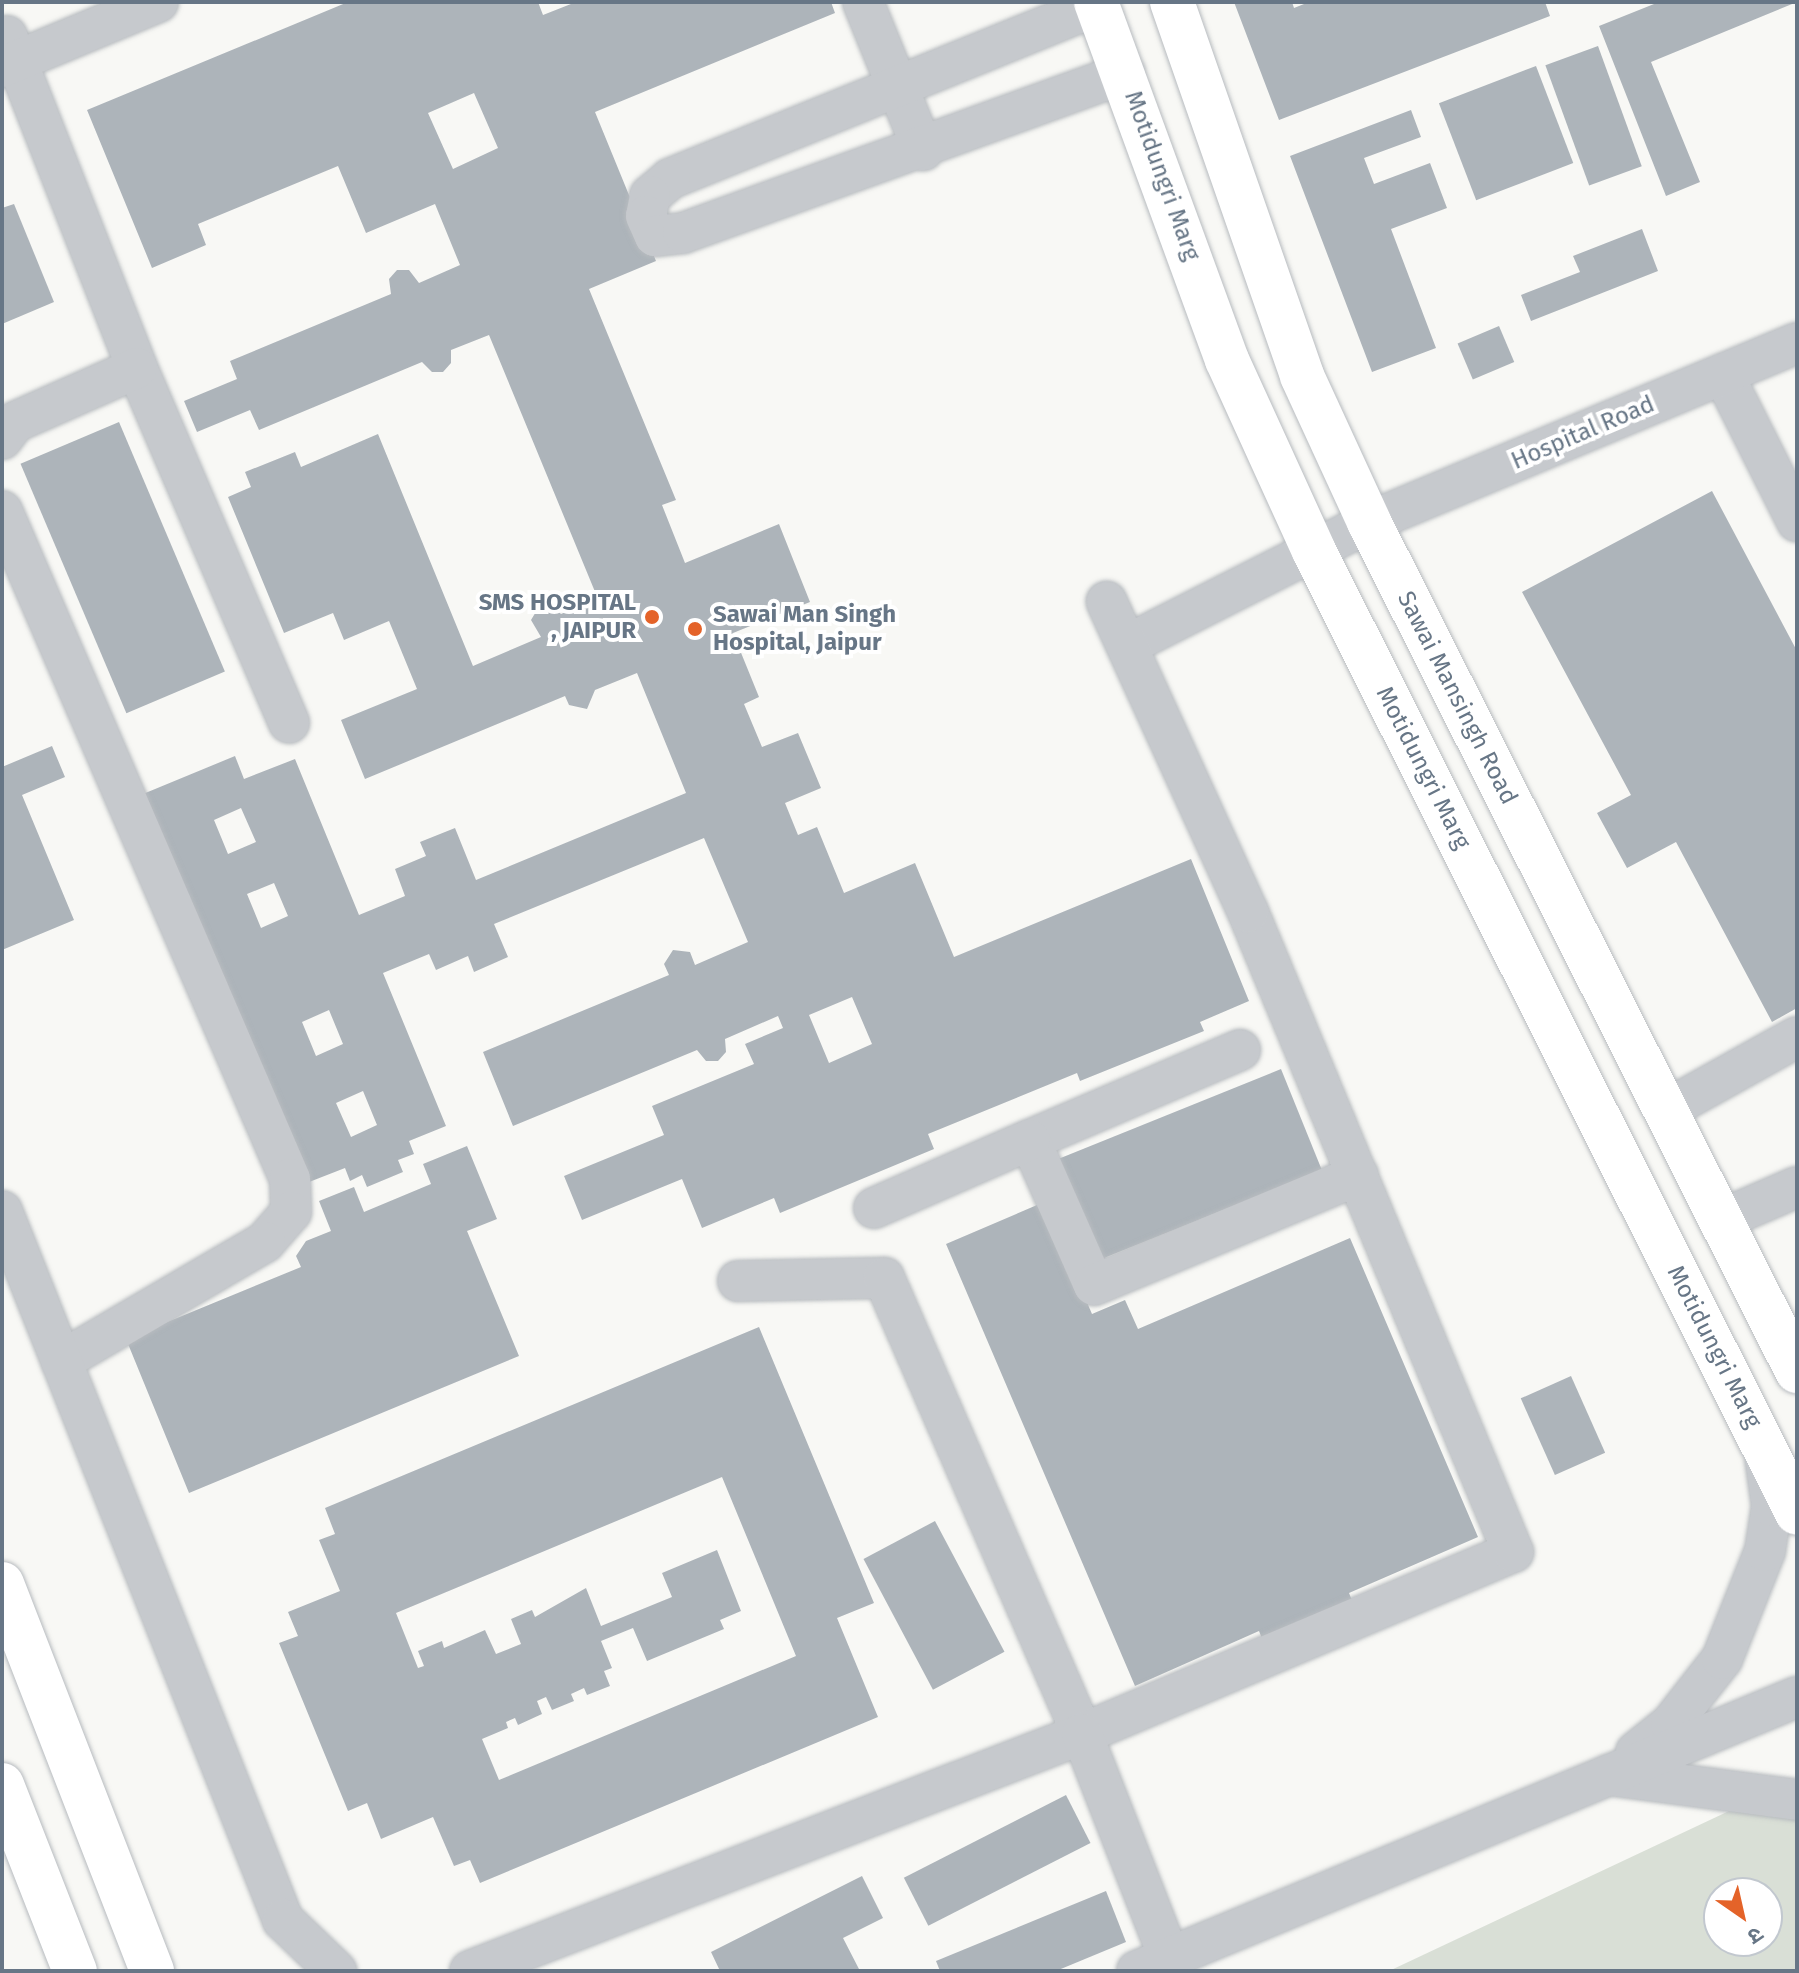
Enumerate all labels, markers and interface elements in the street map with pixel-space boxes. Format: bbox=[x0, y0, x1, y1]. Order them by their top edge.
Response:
street label: Motidungri Marg bbox=[1118, 87, 1206, 265]
street label: Hospital Road bbox=[1507, 390, 1659, 476]
street label: Sawai Mansingh Road bbox=[1391, 587, 1523, 809]
place label: SMS HOSPITAL , JAIPUR bbox=[479, 589, 636, 645]
place label: Sawai Man Singh Hospital, Jaipur bbox=[713, 601, 896, 657]
marker: SMS HOSPITAL , JAIPUR bbox=[643, 608, 661, 626]
marker: Sawai Man Singh Hospital, Jaipur bbox=[684, 618, 706, 640]
street label: Motidungri Marg bbox=[1370, 682, 1476, 854]
street label: Motidungri Marg bbox=[1661, 1261, 1767, 1433]
north arrow bbox=[1703, 1877, 1783, 1957]
text: उ bbox=[1743, 1921, 1768, 1950]

